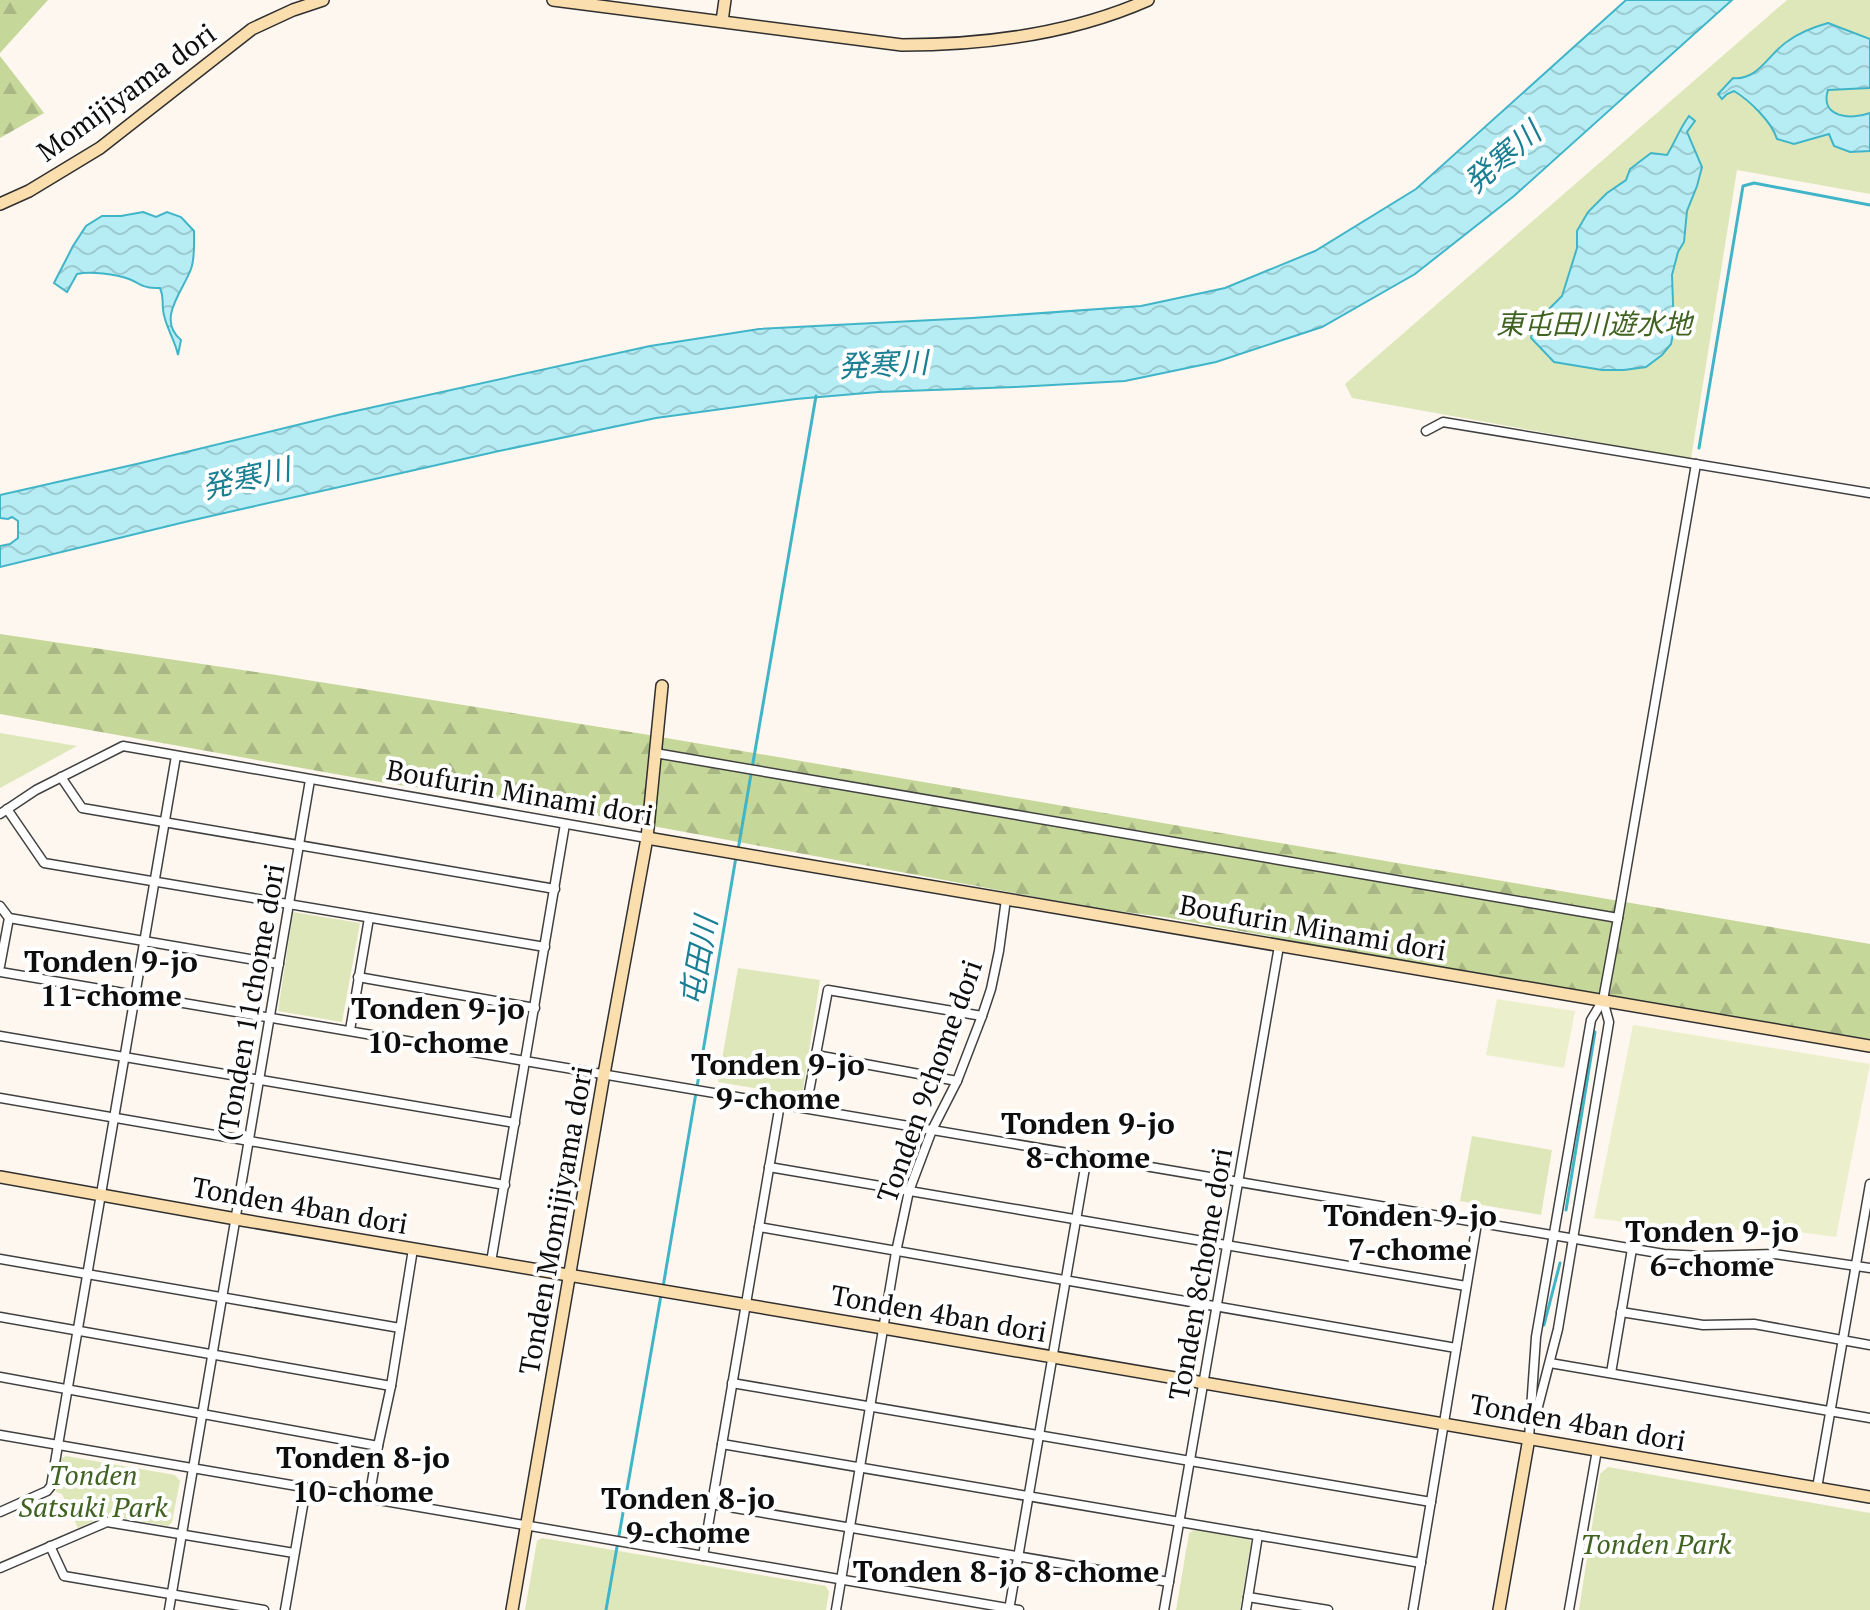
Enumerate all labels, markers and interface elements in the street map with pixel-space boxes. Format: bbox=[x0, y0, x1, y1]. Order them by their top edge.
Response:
street label: Momijiyama dori bbox=[29, 15, 223, 169]
water label: 発寒川 bbox=[1455, 110, 1551, 202]
park label: 東屯田川遊水地 bbox=[1496, 305, 1695, 342]
water label: 発寒川 bbox=[837, 342, 932, 386]
water label: 発寒川 bbox=[198, 448, 297, 508]
street label: Boufurin Minami dori bbox=[384, 750, 656, 834]
street label: (Tonden 11chome dori bbox=[207, 861, 293, 1143]
street label: Boufurin Minami dori bbox=[1177, 885, 1449, 969]
water label: 屯田川 bbox=[670, 910, 726, 1009]
district label: Tonden 9-jo 11-chome bbox=[24, 941, 198, 1015]
street label: Tonden 9chome dori bbox=[868, 954, 990, 1208]
district label: Tonden 9-jo 10-chome bbox=[351, 988, 525, 1062]
district label: Tonden 9-jo 9-chome bbox=[691, 1044, 865, 1118]
street label: Tonden Momijiyama dori bbox=[510, 1063, 600, 1377]
district label: Tonden 9-jo 8-chome bbox=[1001, 1103, 1175, 1177]
street label: Tonden 8chome dori bbox=[1160, 1145, 1240, 1403]
street label: Tonden 4ban dori bbox=[189, 1168, 411, 1242]
district label: Tonden 9-jo 7-chome bbox=[1323, 1195, 1497, 1269]
district label: Tonden 9-jo 6-chome bbox=[1625, 1211, 1799, 1285]
street label: Tonden 4ban dori bbox=[828, 1276, 1050, 1350]
street label: Tonden 4ban dori bbox=[1467, 1385, 1689, 1459]
district label: Tonden 8-jo 10-chome bbox=[276, 1437, 450, 1511]
park label: Tonden Satsuki Park bbox=[18, 1456, 168, 1525]
district label: Tonden 8-jo 9-chome bbox=[601, 1478, 775, 1552]
park label: Tonden Park bbox=[1580, 1525, 1732, 1562]
district label: Tonden 8-jo 8-chome bbox=[853, 1551, 1159, 1591]

